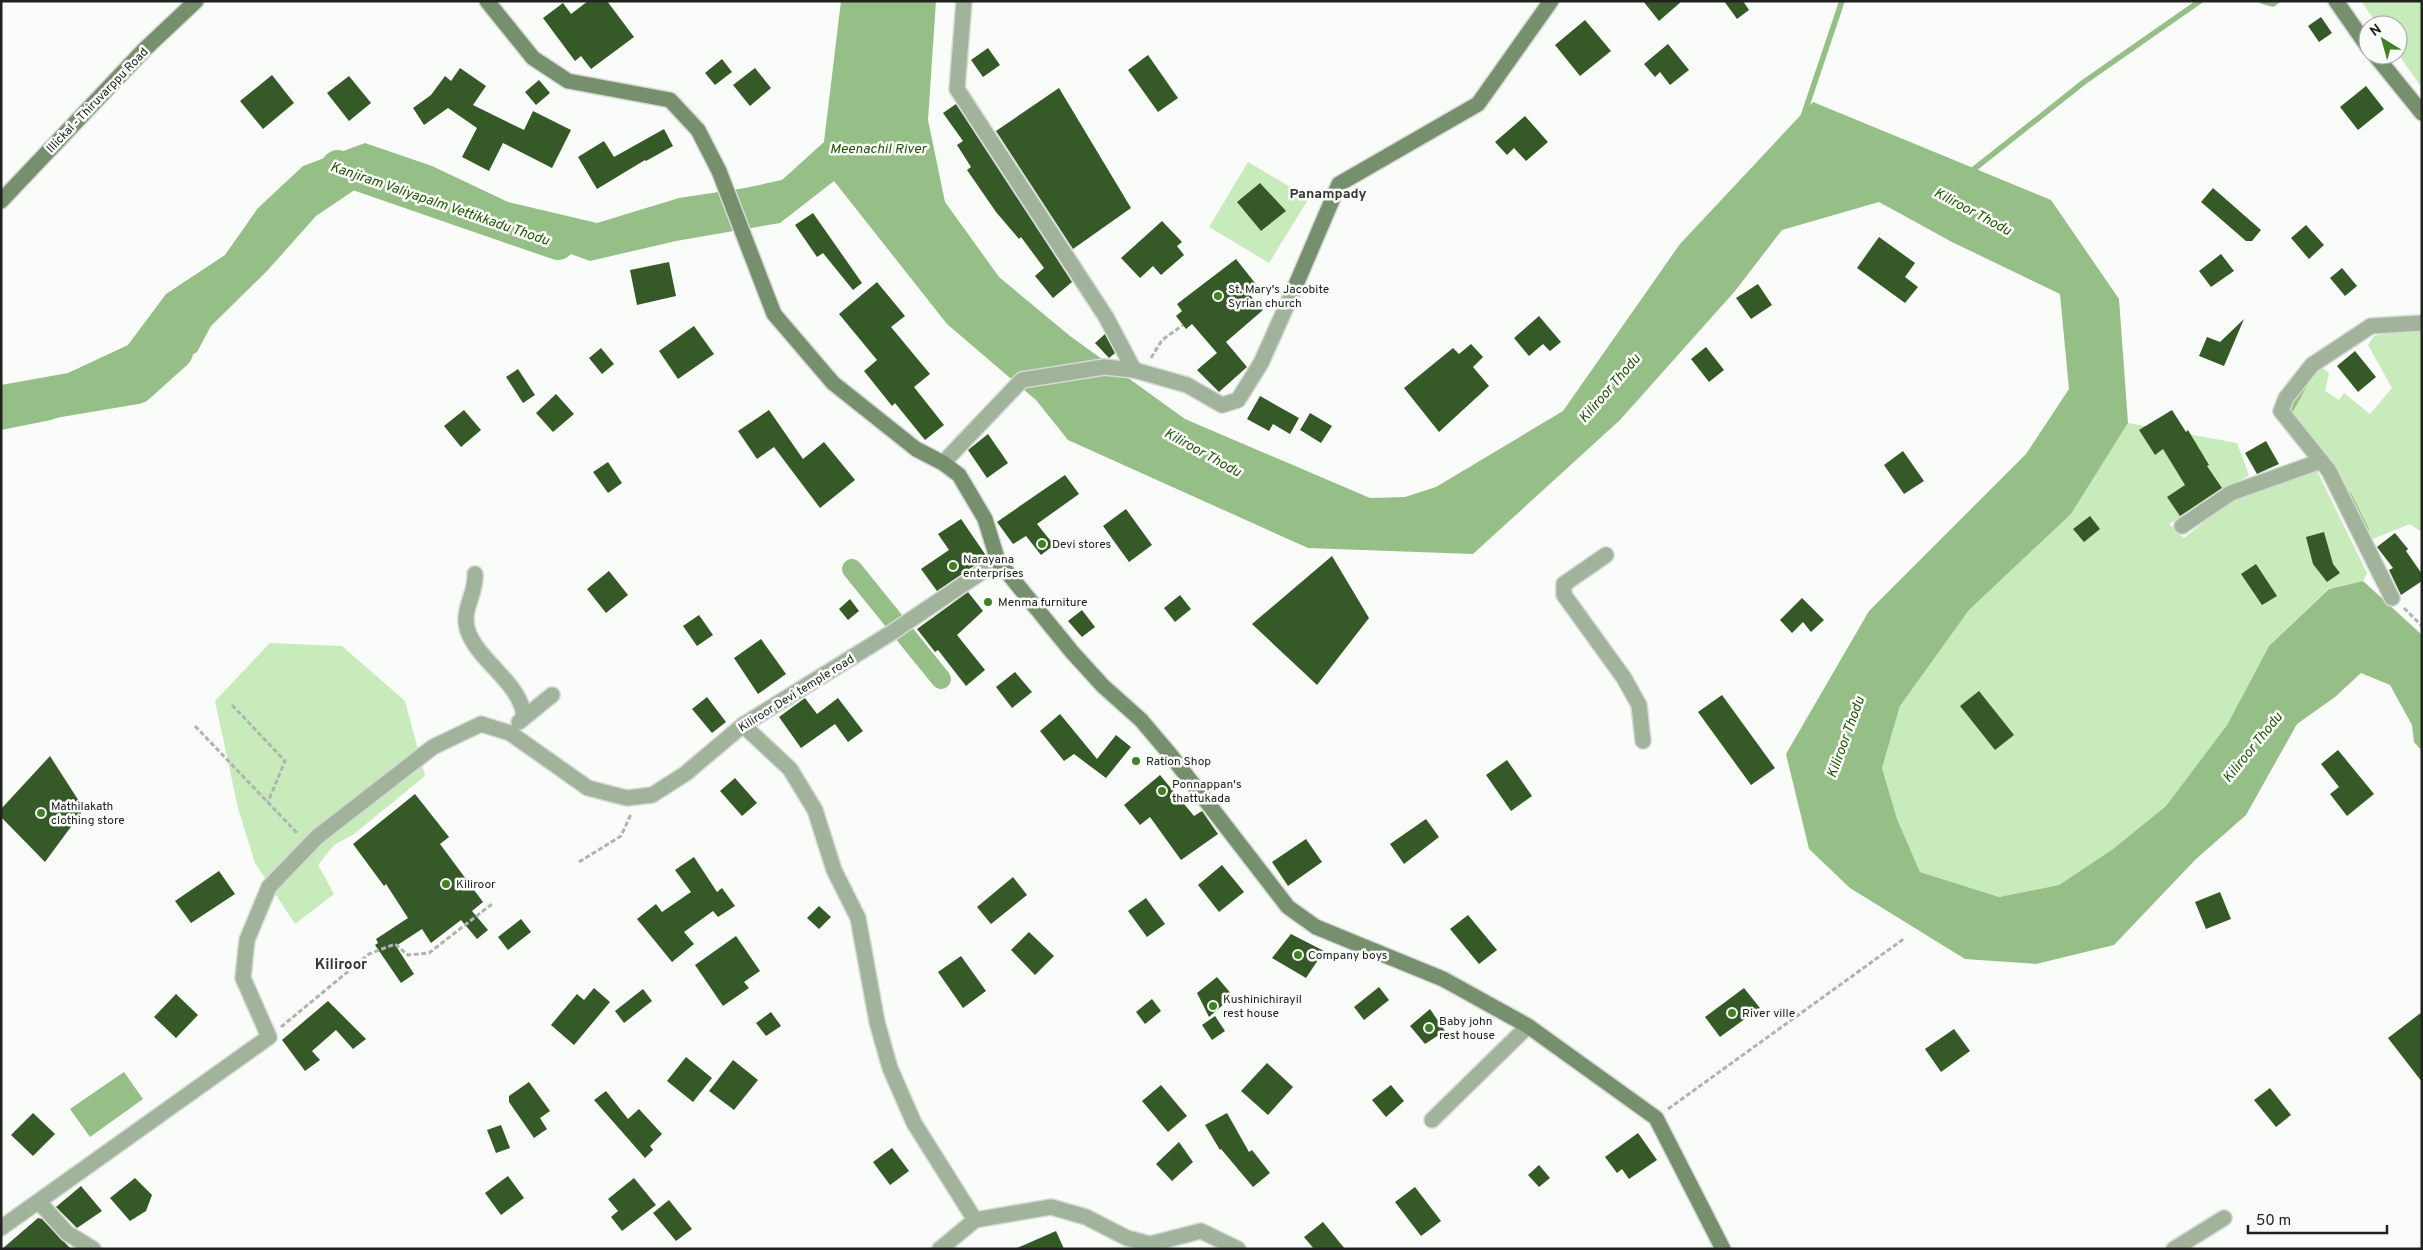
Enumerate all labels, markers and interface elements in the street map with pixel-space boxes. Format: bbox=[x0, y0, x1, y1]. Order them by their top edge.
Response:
north arrow bbox=[2358, 15, 2408, 65]
text: N bbox=[2367, 21, 2385, 41]
street label: Illickal - Thiruvarppu Road bbox=[43, 45, 152, 157]
water label: Meenachil River bbox=[830, 141, 928, 158]
water label: Kanjiram Valiyapalm Vettikkadu Thodu bbox=[328, 159, 552, 250]
water label: Kiliroor Thodu bbox=[1931, 185, 2014, 240]
district label: Panampady bbox=[1289, 186, 1367, 203]
place label: St. Mary's Jacobite Syrian church bbox=[1228, 282, 1329, 312]
marker: St. Mary's Jacobite Syrian church bbox=[1212, 290, 1224, 302]
water label: Kiliroor Thodu bbox=[1576, 351, 1645, 427]
water label: Kiliroor Thodu bbox=[1161, 425, 1244, 482]
place label: Devi stores bbox=[1052, 537, 1111, 553]
marker: Devi stores bbox=[1036, 538, 1048, 550]
place label: Narayana enterprises bbox=[963, 552, 1024, 582]
marker: Narayana enterprises bbox=[947, 560, 959, 572]
place label: Menma furniture bbox=[998, 595, 1087, 611]
marker: Menma furniture bbox=[982, 596, 994, 608]
street label: Kiliroor Devi temple road bbox=[736, 652, 858, 736]
water label: Kiliroor Thodu bbox=[1824, 694, 1869, 781]
water label: Kiliroor Thodu bbox=[2220, 709, 2287, 786]
place label: Ration Shop bbox=[1146, 754, 1211, 770]
marker: Ration Shop bbox=[1130, 755, 1142, 767]
place label: Ponnappan's thattukada bbox=[1172, 777, 1242, 807]
marker: Ponnappan's thattukada bbox=[1156, 785, 1168, 797]
place label: Mathilakath clothing store bbox=[51, 799, 125, 829]
marker: Mathilakath clothing store bbox=[35, 807, 47, 819]
place label: Kiliroor bbox=[456, 877, 496, 893]
marker: Kiliroor bbox=[440, 878, 452, 890]
place label: Company boys bbox=[1308, 948, 1387, 964]
marker: Company boys bbox=[1292, 949, 1304, 961]
district label: Kiliroor bbox=[315, 956, 368, 975]
place label: Kushinichirayil rest house bbox=[1223, 992, 1302, 1022]
marker: Kushinichirayil rest house bbox=[1207, 1000, 1219, 1012]
place label: River ville bbox=[1742, 1006, 1795, 1022]
marker: River ville bbox=[1726, 1007, 1738, 1019]
place label: Baby john rest house bbox=[1439, 1014, 1495, 1044]
marker: Baby john rest house bbox=[1423, 1022, 1435, 1034]
scale bar bbox=[2248, 1202, 2387, 1234]
text: 50 m bbox=[2256, 1212, 2291, 1231]

